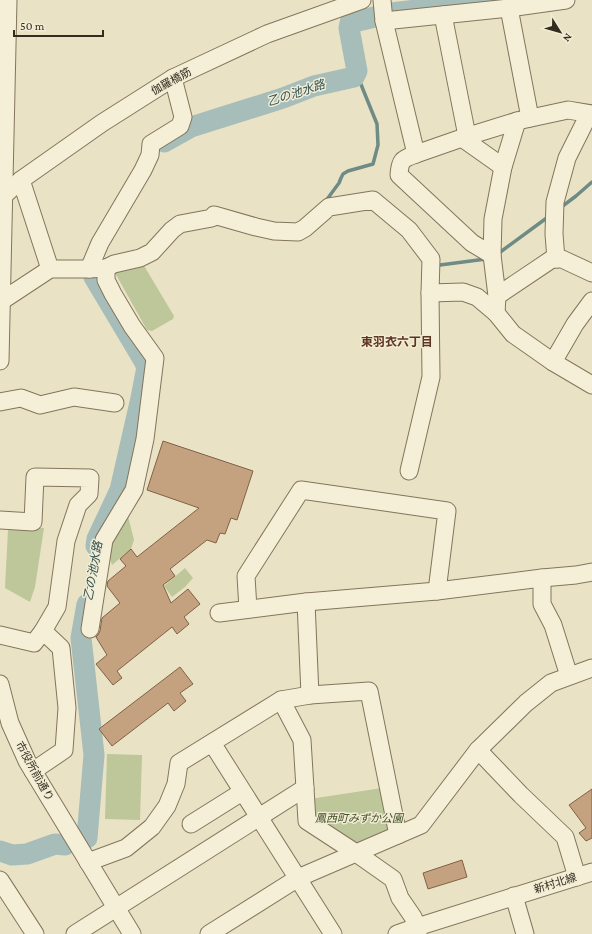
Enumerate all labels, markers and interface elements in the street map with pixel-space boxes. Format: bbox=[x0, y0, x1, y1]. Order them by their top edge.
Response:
scale bar bbox=[14, 12, 103, 38]
north arrow bbox=[540, 12, 580, 52]
text: 50 m bbox=[20, 19, 45, 33]
text: N bbox=[561, 31, 575, 45]
street label: 伽羅橋筋 bbox=[149, 65, 193, 97]
water label: 乙の池水路 bbox=[265, 77, 328, 109]
district label: 東羽衣六丁目 bbox=[361, 335, 433, 349]
water label: 乙の池水路 bbox=[81, 539, 105, 602]
street label: 市役所前通り bbox=[14, 739, 56, 803]
park label: 鳳西町みずか公園 bbox=[315, 812, 405, 824]
street label: 新村北線 bbox=[532, 871, 578, 895]

